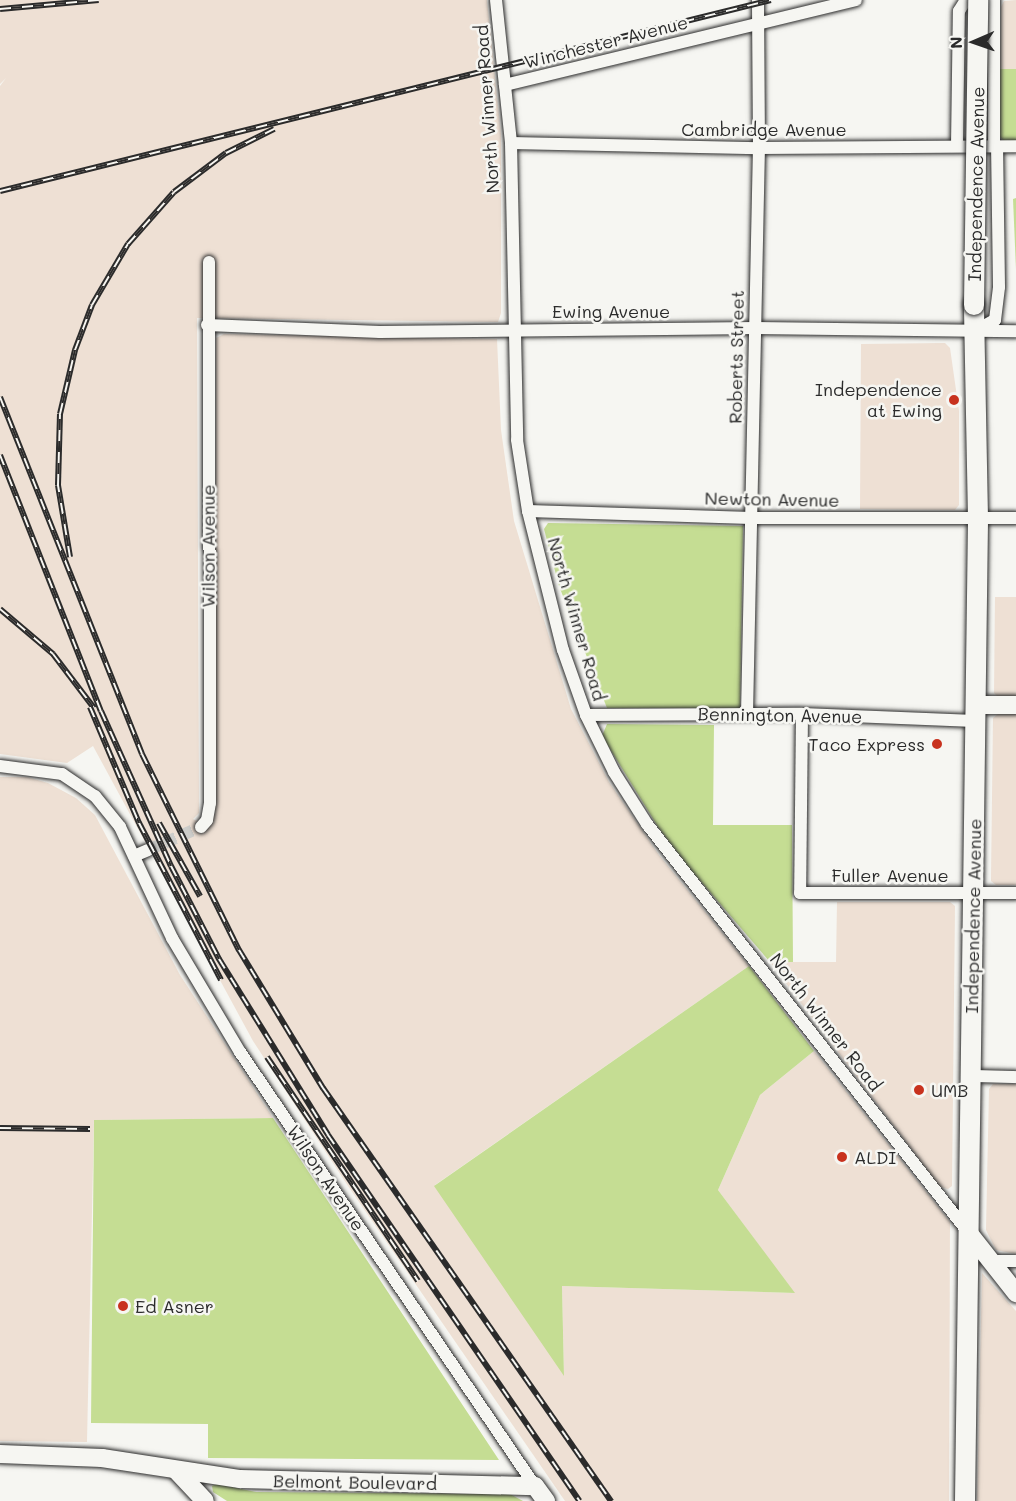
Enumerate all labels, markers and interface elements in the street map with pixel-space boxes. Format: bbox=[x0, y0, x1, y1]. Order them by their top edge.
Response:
street label: Winchester Avenue bbox=[522, 11, 690, 73]
north arrow bbox=[944, 12, 1004, 72]
street label: North Winner Road bbox=[470, 24, 504, 194]
text: N bbox=[945, 36, 966, 49]
street label: Independence Avenue bbox=[964, 86, 988, 282]
street label: Cambridge Avenue bbox=[681, 118, 847, 140]
street label: Roberts Street bbox=[724, 290, 748, 424]
street label: Ewing Avenue bbox=[552, 300, 670, 322]
place label: Independence at Ewing bbox=[815, 379, 942, 422]
marker: Independence at Ewing bbox=[947, 393, 961, 407]
street label: Wilson Avenue bbox=[197, 484, 219, 608]
street label: Newton Avenue bbox=[704, 487, 840, 511]
street label: North Winner Road bbox=[543, 535, 611, 703]
street label: Bennington Avenue bbox=[697, 703, 863, 727]
place label: Taco Express bbox=[808, 733, 925, 755]
marker: Taco Express bbox=[930, 737, 944, 751]
street label: Independence Avenue bbox=[961, 818, 985, 1014]
street label: Fuller Avenue bbox=[831, 864, 949, 886]
street label: North Winner Road bbox=[766, 949, 886, 1095]
place label: UMB bbox=[931, 1079, 969, 1101]
marker: UMB bbox=[912, 1083, 926, 1097]
street label: Wilson Avenue bbox=[283, 1121, 369, 1235]
place label: ALDI bbox=[854, 1146, 896, 1168]
marker: ALDI bbox=[835, 1150, 849, 1164]
place label: Ed Asner bbox=[135, 1295, 214, 1317]
marker: Ed Asner bbox=[116, 1299, 130, 1313]
street label: Belmont Boulevard bbox=[273, 1470, 437, 1494]

